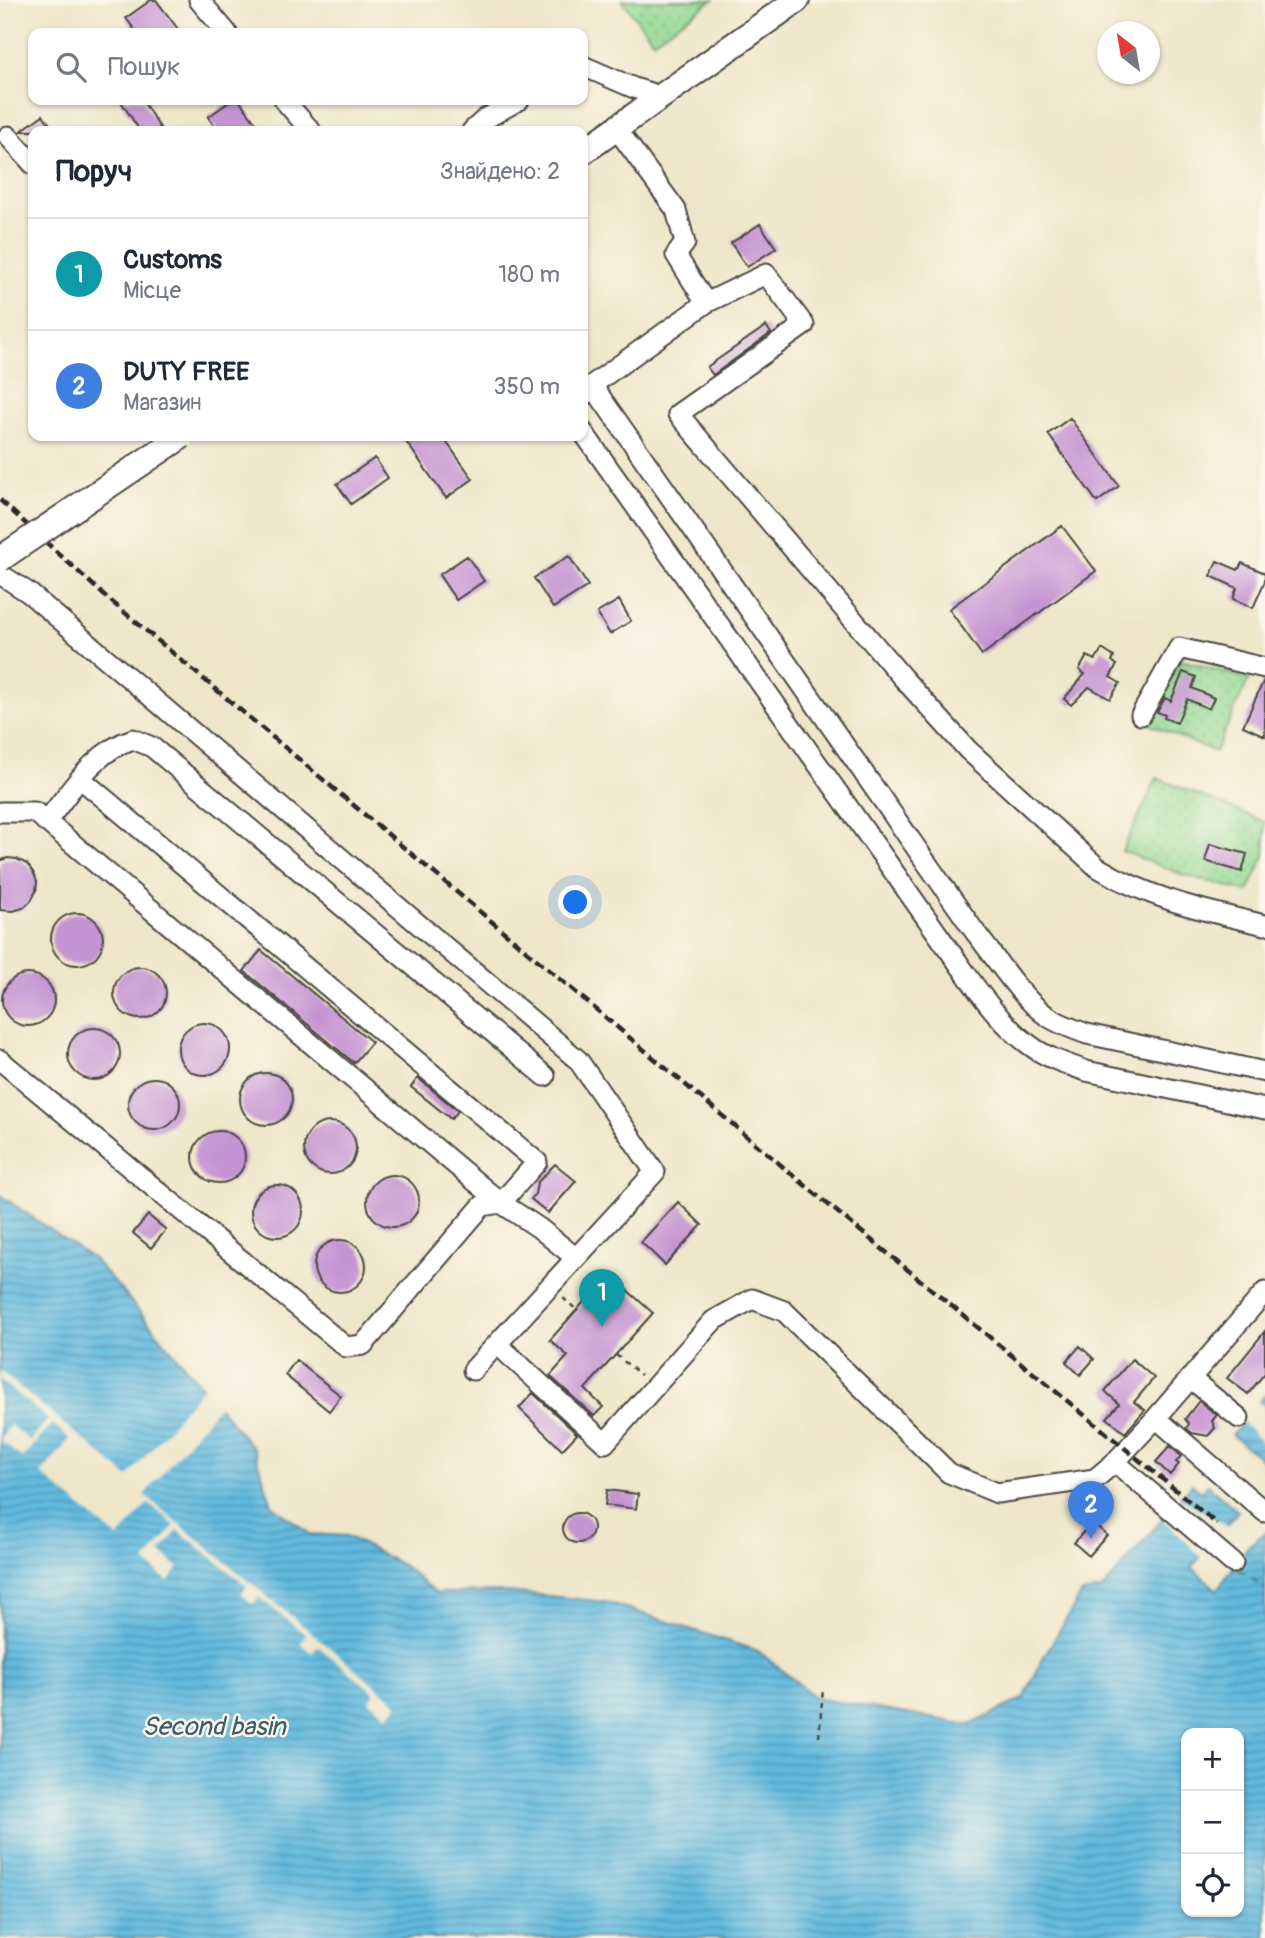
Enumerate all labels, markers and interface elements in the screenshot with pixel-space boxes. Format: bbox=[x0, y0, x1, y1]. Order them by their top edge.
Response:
north arrow bbox=[1097, 21, 1160, 84]
search box bbox=[28, 28, 588, 105]
icon: search bbox=[52, 48, 90, 86]
text: Пошук bbox=[108, 51, 181, 83]
text: Поруч bbox=[56, 153, 132, 190]
text: Знайдено: 2 bbox=[440, 157, 560, 186]
text: Customs bbox=[123, 244, 222, 276]
text: 1 bbox=[75, 260, 84, 289]
text: 180 m bbox=[498, 260, 560, 289]
text: Місце bbox=[123, 276, 181, 305]
text: DUTY FREE bbox=[123, 356, 249, 388]
text: 2 bbox=[73, 372, 85, 401]
text: 350 m bbox=[494, 372, 560, 401]
text: Магазин bbox=[123, 388, 202, 417]
your location bbox=[558, 885, 592, 919]
pin: 1 bbox=[579, 1269, 625, 1327]
pin: 2 bbox=[1068, 1481, 1114, 1539]
water label: Second basin bbox=[142, 1711, 287, 1743]
map controls bbox=[1181, 1728, 1244, 1917]
button: + bbox=[1181, 1728, 1244, 1791]
button: − bbox=[1181, 1791, 1244, 1854]
button: locate bbox=[1181, 1854, 1244, 1917]

